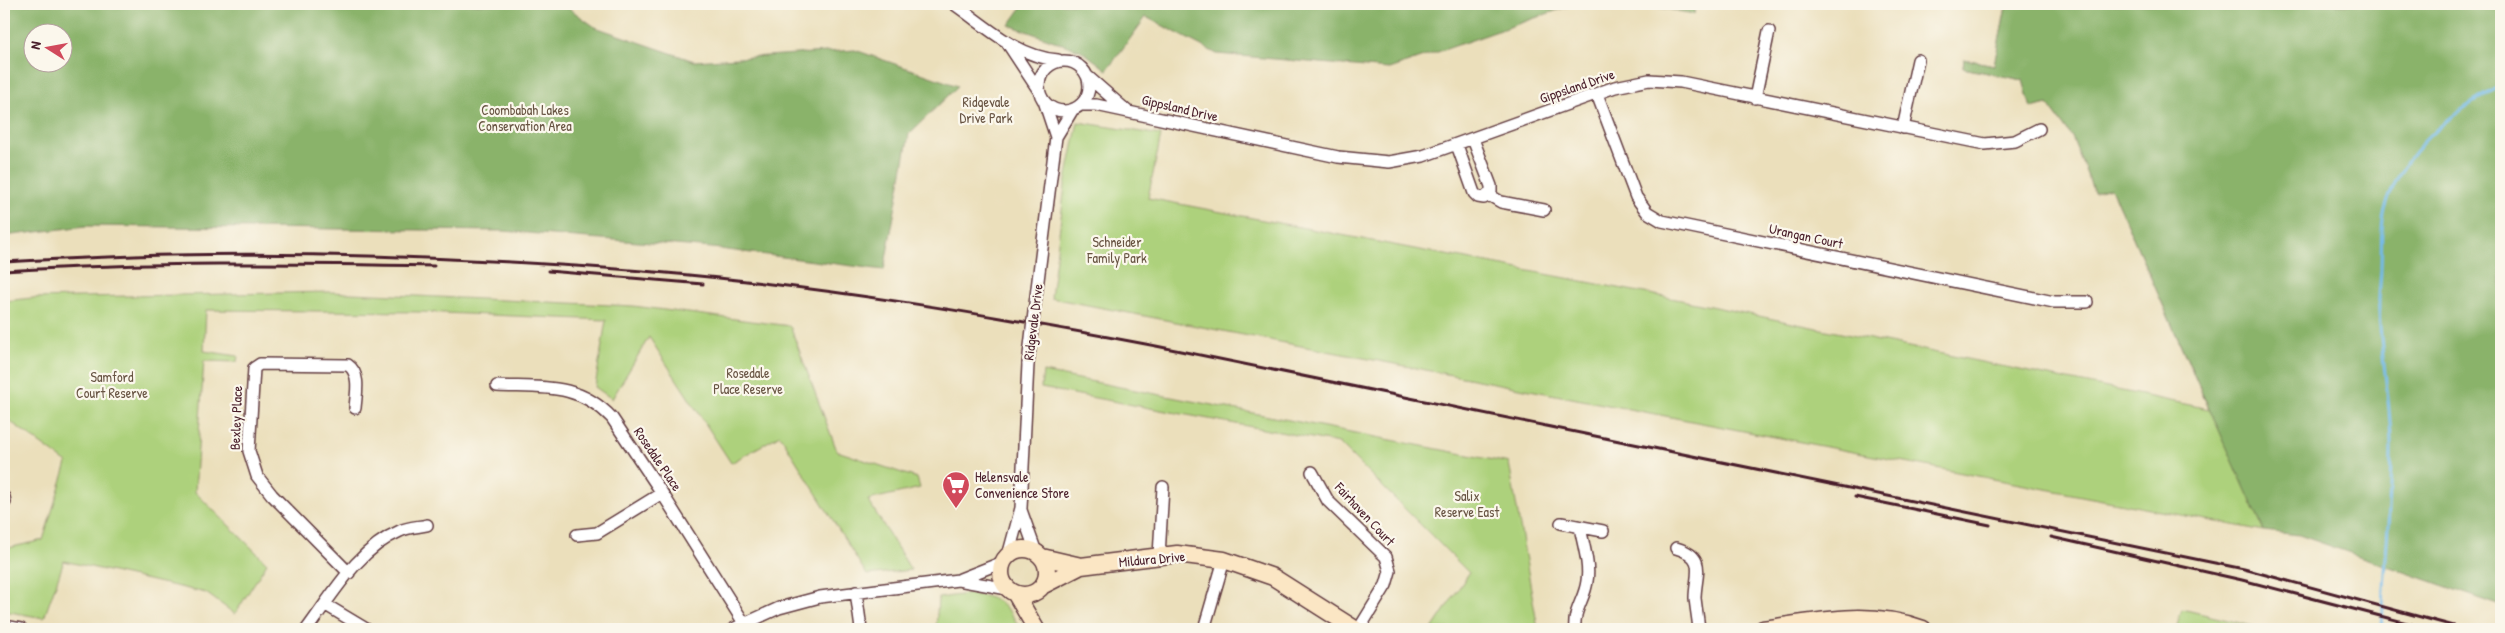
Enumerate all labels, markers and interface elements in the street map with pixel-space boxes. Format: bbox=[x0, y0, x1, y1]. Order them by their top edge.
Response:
north arrow bbox=[22, 22, 72, 72]
text: N bbox=[25, 39, 45, 51]
street label: Gippsland Drive bbox=[1537, 64, 1617, 108]
street label: Gippsland Drive bbox=[1140, 90, 1221, 127]
park label: Ridgevale Drive Park bbox=[960, 92, 1013, 127]
park label: Coombabah Lakes Conservation Area bbox=[478, 100, 572, 135]
street label: Urangan Court bbox=[1767, 218, 1845, 254]
park label: Schneider Family Park bbox=[1086, 232, 1147, 268]
street label: Ridgevale Drive bbox=[1018, 282, 1048, 361]
park label: Rosedale Place Reserve bbox=[713, 363, 783, 398]
park label: Samford Court Reserve bbox=[76, 367, 148, 402]
street label: Bexley Place bbox=[225, 385, 247, 451]
street label: Rosedale Place bbox=[630, 423, 687, 495]
place label: Helensvale Convenience Store bbox=[975, 467, 1070, 502]
supermarket icon: Helensvale Convenience Store bbox=[941, 470, 971, 509]
street label: Fairhaven Court bbox=[1330, 477, 1400, 550]
park label: Salix Reserve East bbox=[1435, 486, 1499, 521]
street label: Mildura Drive bbox=[1118, 546, 1186, 571]

